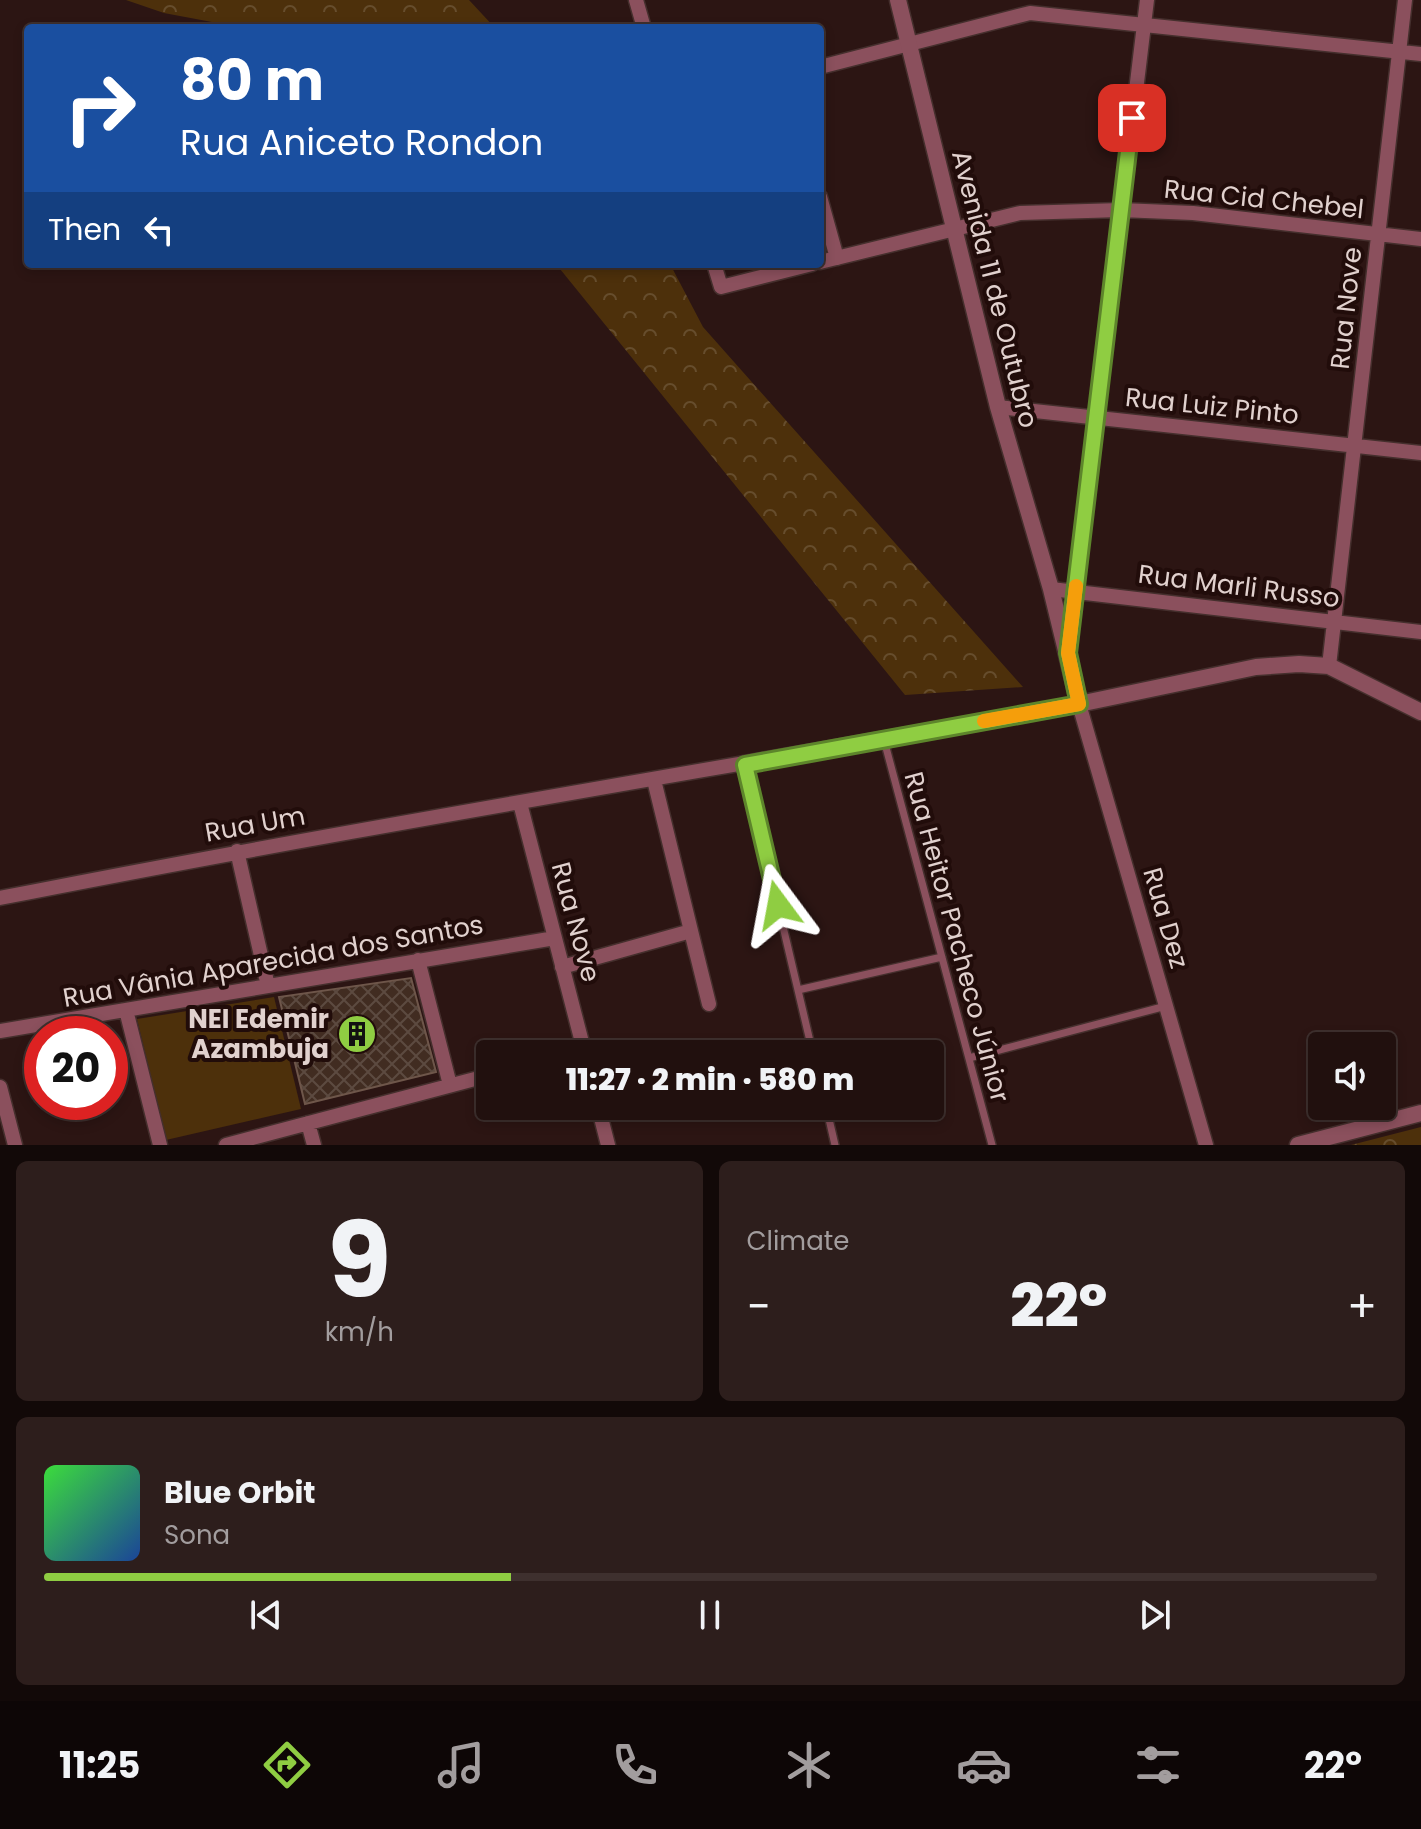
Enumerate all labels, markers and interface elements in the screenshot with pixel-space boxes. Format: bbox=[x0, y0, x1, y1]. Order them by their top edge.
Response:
text: 80 m bbox=[180, 41, 324, 120]
icon: right bbox=[48, 56, 152, 160]
pin bbox=[1098, 84, 1166, 152]
icon: arrive bbox=[1110, 96, 1154, 140]
text: Rua Aniceto Rondon bbox=[180, 117, 543, 168]
street label: Avenida 11 de Outubro bbox=[943, 147, 1047, 431]
street label: Rua Cid Chebel bbox=[1162, 171, 1366, 227]
text: Then bbox=[48, 208, 121, 251]
icon: left bbox=[137, 208, 181, 252]
street label: Rua Nove bbox=[1322, 245, 1370, 371]
street label: Rua Luiz Pinto bbox=[1123, 379, 1301, 433]
street label: Rua Marli Russo bbox=[1136, 556, 1342, 616]
street label: Rua Heitor Pacheco Júnior bbox=[896, 768, 1018, 1106]
street label: Rua Um bbox=[202, 797, 308, 851]
street label: Rua Nove bbox=[543, 858, 609, 986]
position arrow bbox=[736, 863, 820, 947]
street label: Rua Dez bbox=[1134, 863, 1198, 973]
street label: Rua Vânia Aparecida dos Santos bbox=[60, 906, 486, 1016]
place label: NEI Edemir Azambuja bbox=[188, 1001, 329, 1067]
building icon: NEI Edemir Azambuja bbox=[336, 1013, 378, 1055]
speed limit sign: 20 bbox=[24, 1016, 128, 1120]
map controls bbox=[1308, 1032, 1396, 1120]
button: sound bbox=[1308, 1032, 1396, 1120]
text: 11:27 · 2 min · 580 m bbox=[566, 1058, 854, 1101]
text: 9 bbox=[327, 1188, 391, 1333]
text: Climate bbox=[747, 1223, 849, 1259]
text: 22° bbox=[1010, 1264, 1107, 1348]
text: − bbox=[747, 1276, 771, 1337]
text: + bbox=[1347, 1276, 1377, 1337]
text: km/h bbox=[325, 1314, 394, 1350]
text: Blue Orbit bbox=[164, 1471, 316, 1514]
text: Sona bbox=[164, 1517, 230, 1553]
icon: previous bbox=[244, 1593, 288, 1637]
icon: pause bbox=[688, 1593, 732, 1637]
icon: next bbox=[1133, 1593, 1177, 1637]
icon: directions bbox=[259, 1737, 315, 1793]
icon: music bbox=[433, 1737, 489, 1793]
icon: phone bbox=[607, 1737, 663, 1793]
icon: climate bbox=[781, 1737, 837, 1793]
icon: car bbox=[956, 1737, 1012, 1793]
icon: filters bbox=[1130, 1737, 1186, 1793]
text: 11:25 bbox=[59, 1740, 140, 1791]
text: 22° bbox=[1304, 1740, 1362, 1791]

